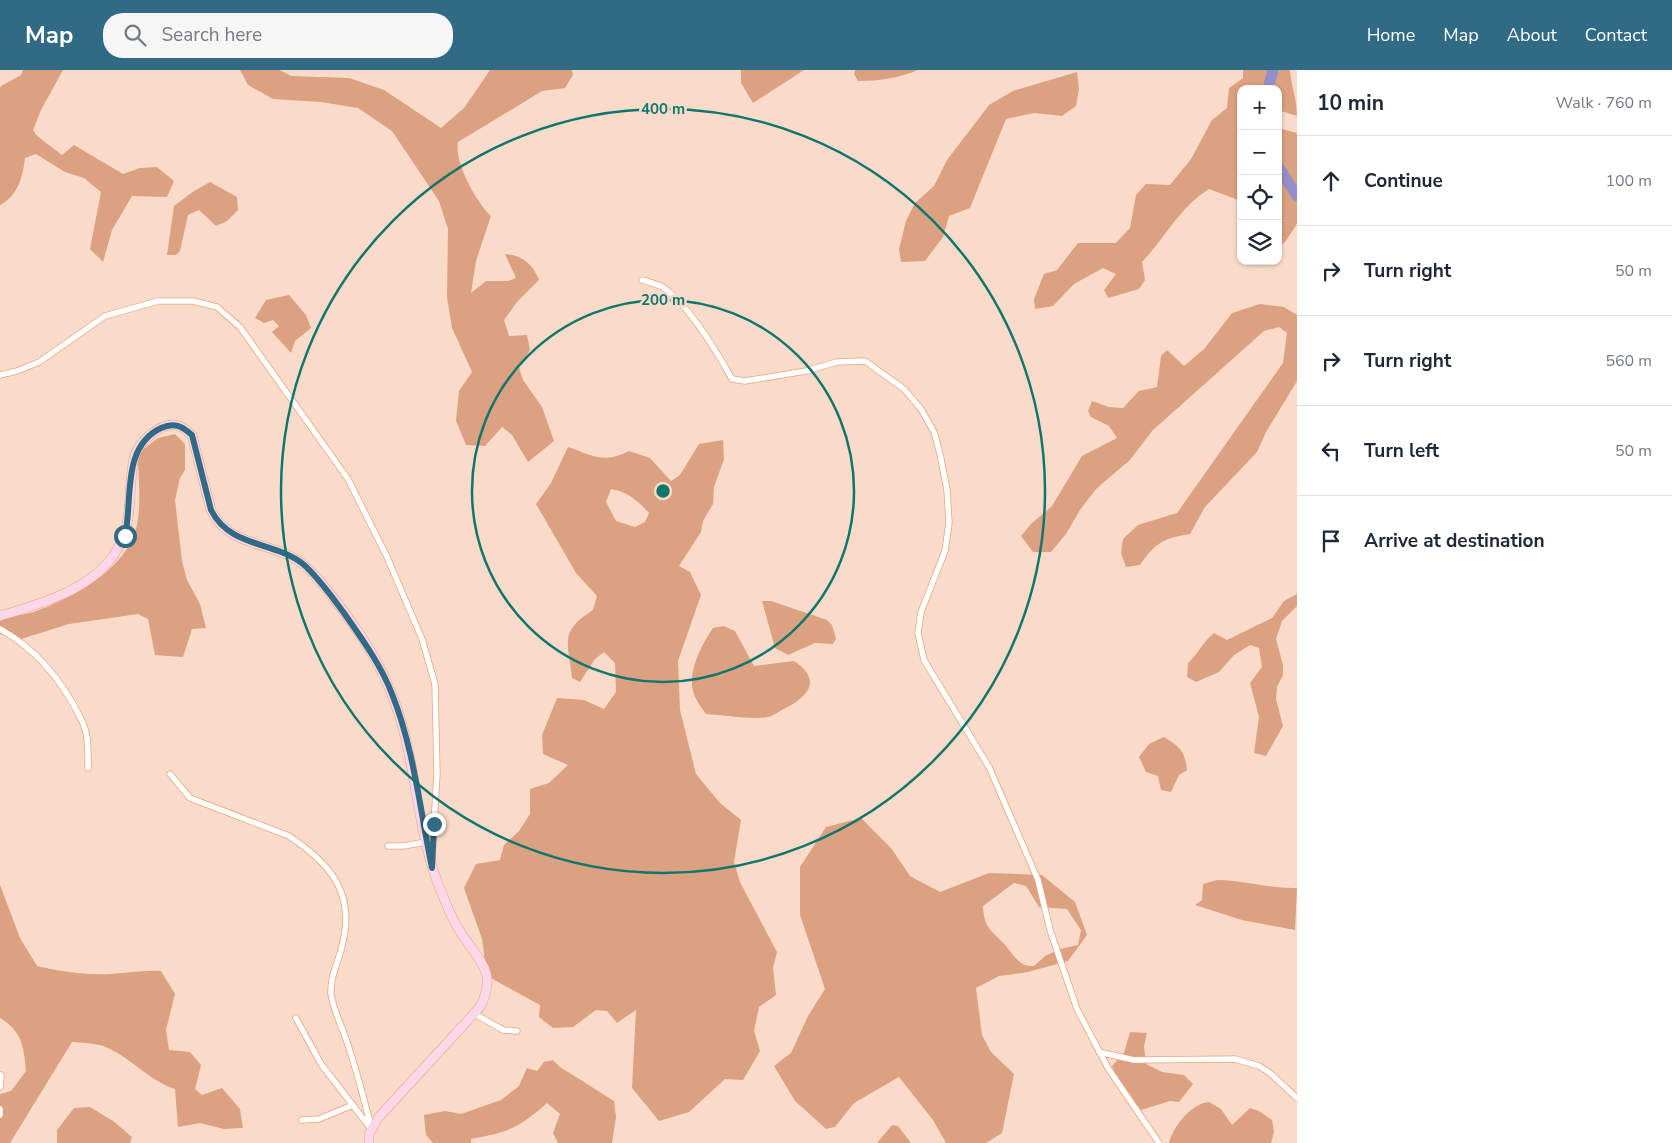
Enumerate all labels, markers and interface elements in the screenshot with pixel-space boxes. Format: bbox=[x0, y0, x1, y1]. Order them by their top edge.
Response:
search box bbox=[103, 13, 453, 58]
text: Map bbox=[25, 19, 73, 51]
icon: search bbox=[121, 21, 149, 49]
text: Search here bbox=[161, 22, 262, 48]
text: Home bbox=[1367, 23, 1415, 47]
text: Map bbox=[1443, 23, 1479, 47]
text: About bbox=[1507, 23, 1557, 47]
text: Contact bbox=[1585, 23, 1647, 47]
map controls bbox=[1237, 85, 1282, 265]
button: + bbox=[1237, 85, 1282, 130]
text: 10 min bbox=[1317, 89, 1384, 117]
text: Walk · 760 m bbox=[1556, 92, 1652, 114]
text: 400 m bbox=[641, 99, 685, 119]
button: − bbox=[1237, 130, 1282, 175]
icon: ahead bbox=[1317, 167, 1345, 195]
text: Continue bbox=[1364, 168, 1443, 194]
text: 100 m bbox=[1605, 170, 1652, 192]
button: locate bbox=[1237, 175, 1282, 220]
button: layers bbox=[1237, 220, 1282, 265]
icon: right bbox=[1317, 257, 1345, 285]
text: Turn right bbox=[1364, 258, 1451, 284]
text: 50 m bbox=[1615, 260, 1652, 282]
text: 200 m bbox=[641, 290, 685, 310]
icon: right bbox=[1317, 347, 1345, 375]
text: Turn right bbox=[1364, 348, 1451, 374]
text: 560 m bbox=[1605, 350, 1652, 372]
icon: left bbox=[1317, 437, 1345, 465]
text: Turn left bbox=[1364, 438, 1439, 464]
text: 50 m bbox=[1615, 440, 1652, 462]
centre of rings bbox=[654, 482, 672, 500]
route start bbox=[114, 525, 137, 548]
icon: arrive bbox=[1317, 527, 1345, 555]
text: Arrive at destination bbox=[1364, 528, 1545, 554]
route end bbox=[423, 813, 446, 836]

